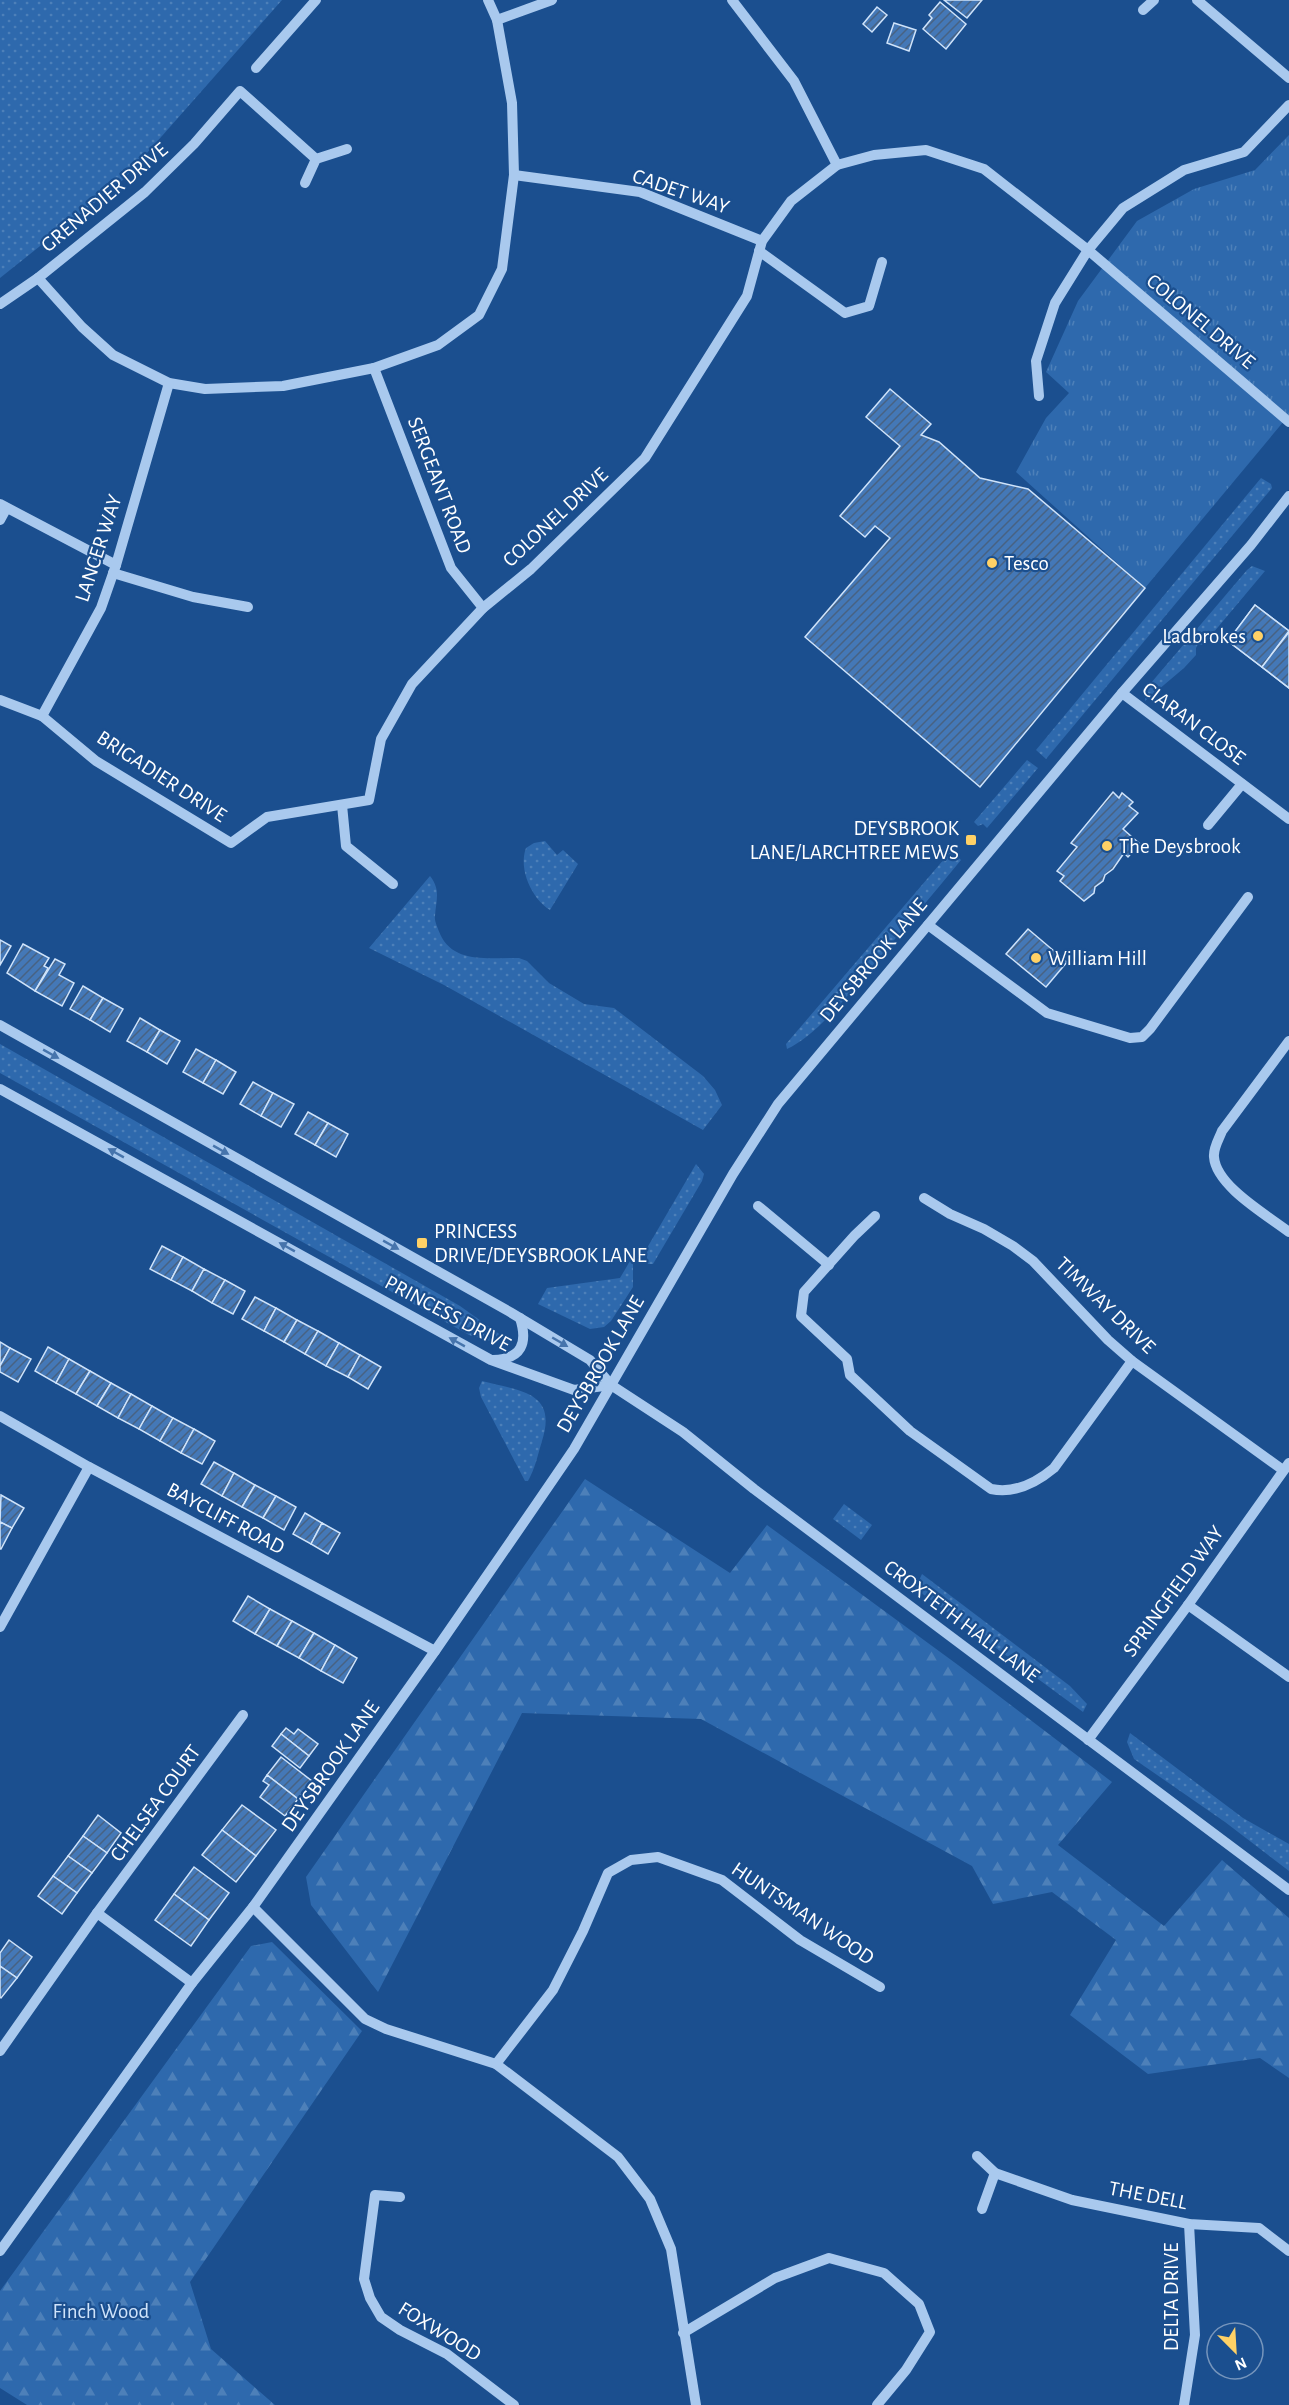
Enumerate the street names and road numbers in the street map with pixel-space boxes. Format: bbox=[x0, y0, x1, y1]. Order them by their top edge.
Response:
street label: GRENADIER DRIVE bbox=[37, 139, 171, 256]
street label: CADET WAY bbox=[630, 165, 732, 218]
street label: COLONEL DRIVE bbox=[1142, 270, 1259, 373]
street label: SERGEANT ROAD bbox=[404, 414, 475, 556]
street label: COLONEL DRIVE bbox=[499, 464, 612, 571]
street label: LANCER WAY bbox=[71, 492, 126, 604]
street label: CIARAN CLOSE bbox=[1138, 678, 1249, 769]
street label: BRIGADIER DRIVE bbox=[93, 727, 230, 826]
street label: DEYSBROOK LANE bbox=[816, 894, 931, 1026]
street label: TIMWAY DRIVE bbox=[1052, 1253, 1159, 1358]
street label: PRINCESS DRIVE bbox=[381, 1272, 514, 1355]
street label: DEYSBROOK LANE bbox=[553, 1292, 648, 1436]
street label: BAYCLIFF ROAD bbox=[163, 1479, 288, 1558]
street label: SPRINGFIELD WAY bbox=[1119, 1522, 1228, 1661]
street label: CROXTETH HALL LANE bbox=[880, 1556, 1043, 1687]
street label: DEYSBROOK LANE bbox=[278, 1697, 383, 1836]
street label: CHELSEA COURT bbox=[106, 1741, 205, 1865]
street label: HUNTSMAN WOOD bbox=[728, 1858, 878, 1969]
street label: THE DELL bbox=[1107, 2178, 1189, 2213]
street label: DELTA DRIVE bbox=[1161, 2243, 1182, 2351]
street label: FOXWOOD bbox=[395, 2298, 485, 2365]

